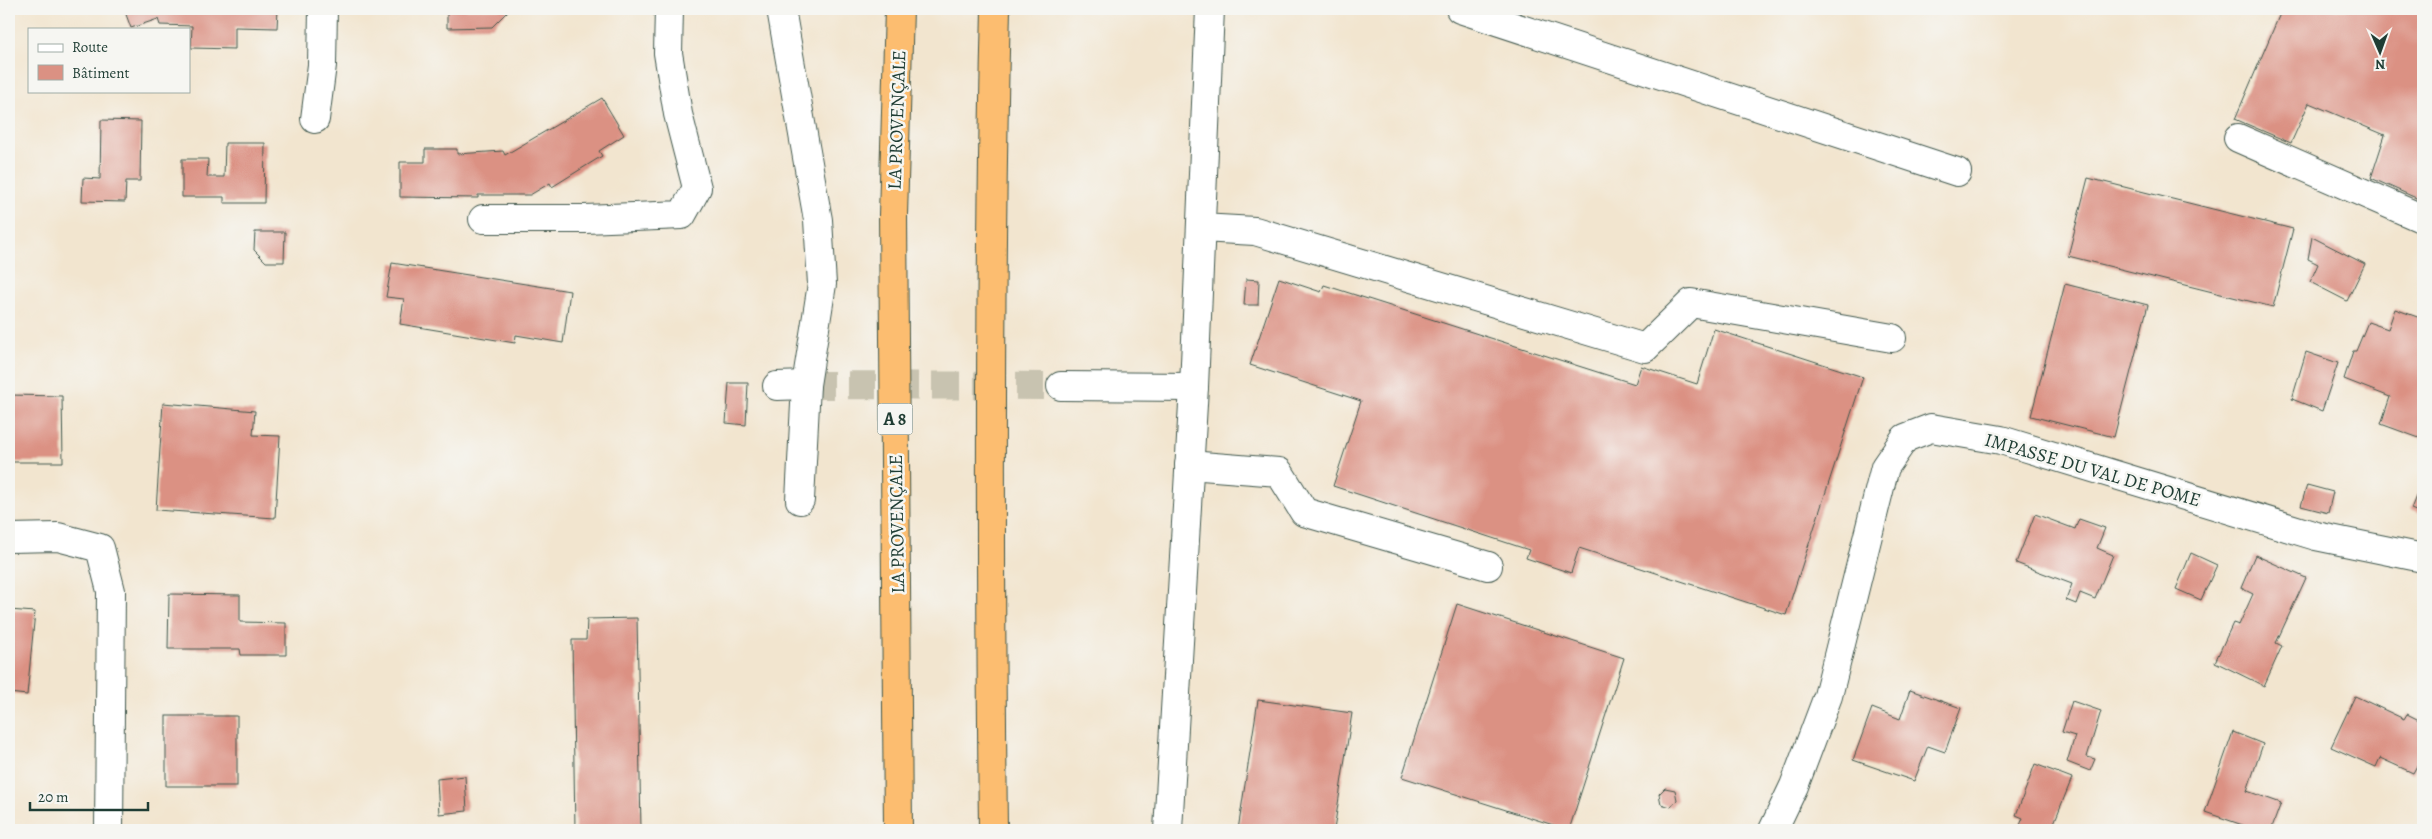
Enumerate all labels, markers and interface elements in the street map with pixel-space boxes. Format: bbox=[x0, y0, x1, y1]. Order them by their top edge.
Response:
legend bbox=[28, 28, 190, 92]
north arrow bbox=[2354, 28, 2404, 78]
text: Route bbox=[72, 37, 108, 57]
street label: LA PROVENÇALE bbox=[882, 50, 912, 190]
text: N bbox=[2375, 55, 2386, 74]
text: Bâtiment bbox=[72, 63, 130, 83]
road number: A 8 bbox=[878, 404, 912, 434]
street label: IMPASSE DU VAL DE POME bbox=[1982, 427, 2204, 513]
street label: LA PROVENÇALE bbox=[883, 454, 911, 594]
scale bar bbox=[30, 779, 148, 811]
text: 20 m bbox=[38, 787, 69, 807]

